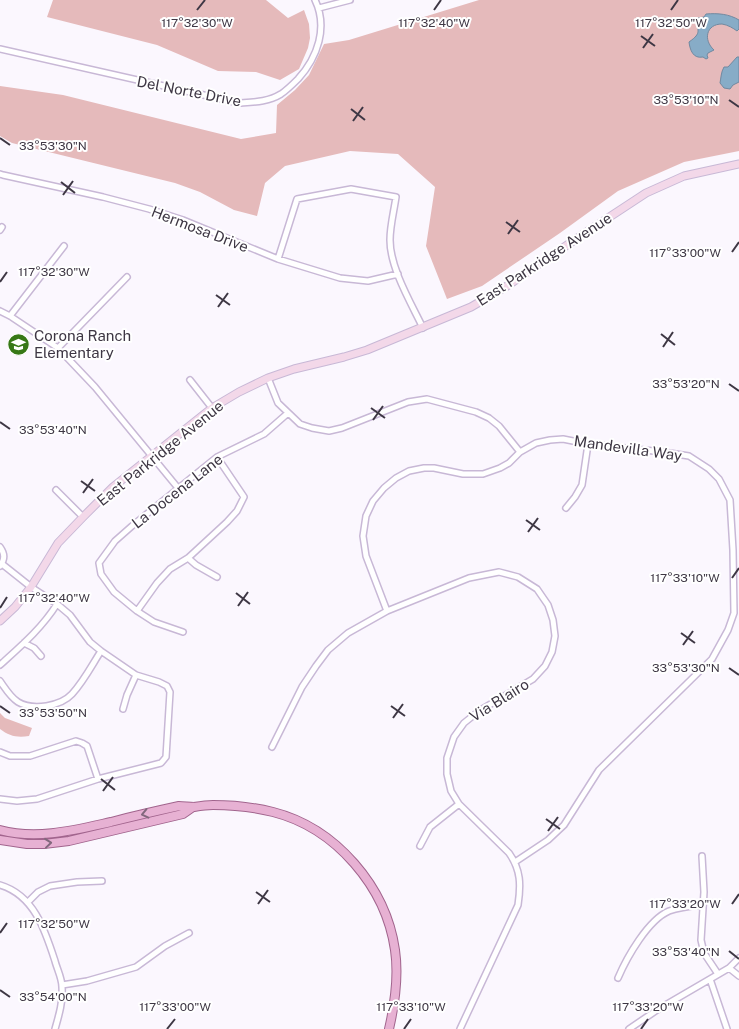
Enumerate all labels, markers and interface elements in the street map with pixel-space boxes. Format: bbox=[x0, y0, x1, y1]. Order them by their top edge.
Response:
text: 117°32'30"W bbox=[161, 16, 233, 30]
text: 117°32'40"W bbox=[398, 16, 470, 30]
text: 117°32'50"W bbox=[635, 16, 707, 30]
street label: Del Norte Drive bbox=[135, 73, 243, 109]
text: 33°53'10"N bbox=[653, 93, 719, 107]
text: 33°53'30"N bbox=[19, 139, 87, 153]
street label: Hermosa Drive bbox=[149, 203, 251, 255]
street label: East Parkridge Avenue bbox=[473, 209, 615, 309]
text: 117°33'00"W bbox=[649, 246, 721, 260]
text: 117°32'30"W bbox=[18, 265, 90, 279]
place label: Corona Ranch Elementary bbox=[34, 327, 131, 361]
school or university icon: Corona Ranch Elementary bbox=[6, 332, 30, 356]
text: 33°53'20"N bbox=[652, 377, 720, 391]
street label: East Parkridge Avenue bbox=[93, 397, 227, 509]
text: 33°53'40"N bbox=[19, 423, 87, 437]
street label: Mandevilla Way bbox=[573, 432, 683, 464]
street label: La Docena Lane bbox=[128, 450, 226, 532]
text: 117°33'10"W bbox=[650, 571, 720, 585]
text: 117°32'40"W bbox=[18, 591, 90, 605]
text: 33°53'30"N bbox=[652, 661, 720, 675]
street label: Via Blairo bbox=[466, 675, 532, 725]
text: 33°53'50"N bbox=[19, 706, 87, 720]
one-way arrow bbox=[141, 808, 149, 819]
one-way arrow bbox=[45, 838, 53, 849]
text: 117°33'20"W bbox=[649, 897, 721, 911]
text: 117°32'50"W bbox=[18, 917, 90, 931]
text: 33°53'40"N bbox=[652, 945, 720, 959]
text: 33°54'00"N bbox=[19, 990, 87, 1004]
text: 117°33'00"W bbox=[139, 1000, 211, 1014]
text: 117°33'10"W bbox=[376, 1000, 446, 1014]
text: 117°33'20"W bbox=[612, 1000, 684, 1014]

